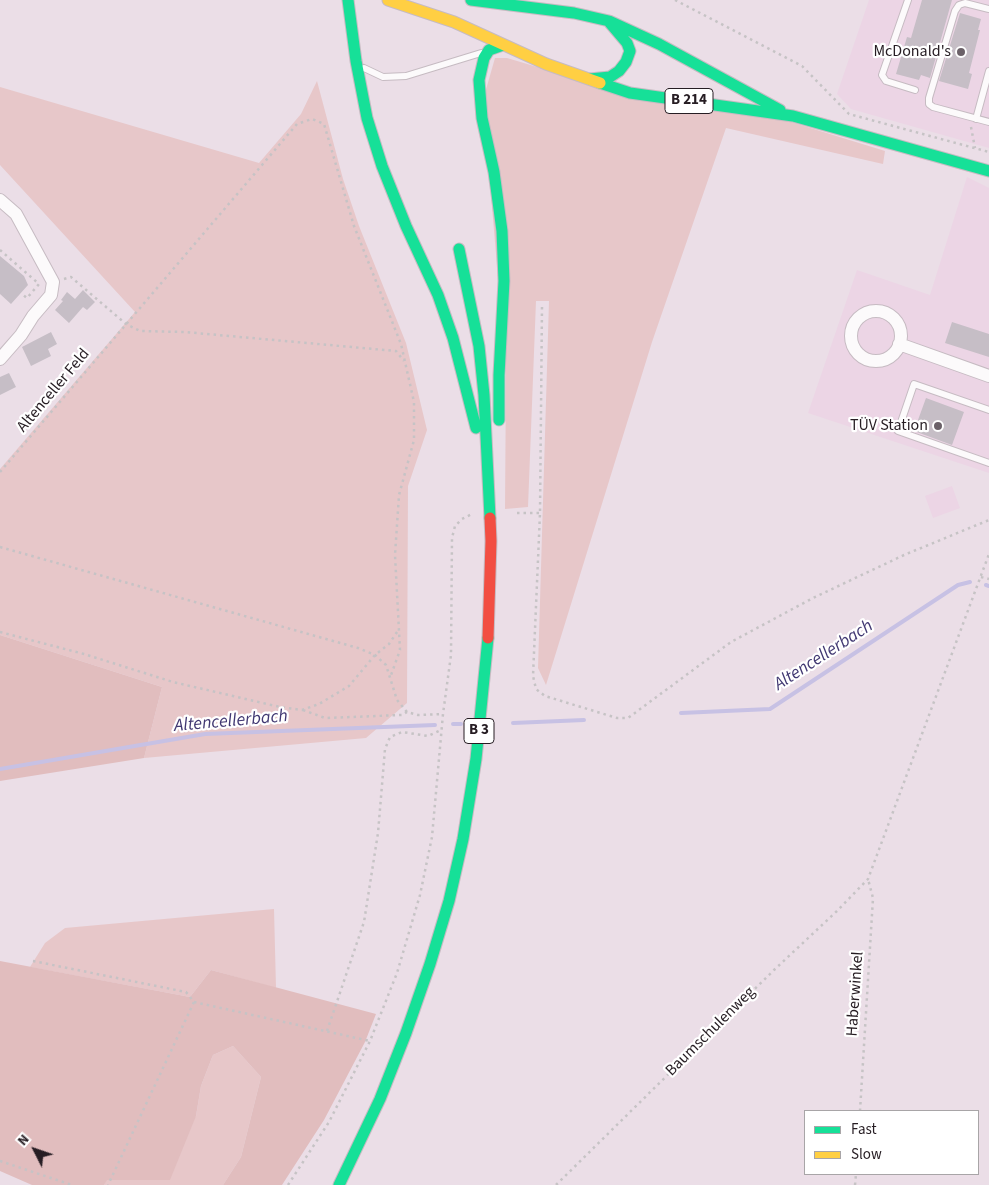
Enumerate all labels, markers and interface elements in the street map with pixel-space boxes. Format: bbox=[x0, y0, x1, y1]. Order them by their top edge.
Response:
place label: McDonald's bbox=[873, 42, 951, 62]
marker: McDonald's bbox=[955, 46, 967, 58]
road number: B 214 bbox=[665, 88, 713, 114]
street label: Altenceller Feld bbox=[14, 345, 94, 437]
place label: TÜV Station bbox=[850, 416, 928, 436]
marker: TÜV Station bbox=[932, 420, 944, 432]
water label: Altencellerbach bbox=[770, 616, 878, 696]
water label: Altencellerbach bbox=[173, 706, 289, 738]
road number: B 3 bbox=[464, 718, 494, 744]
street label: Haberwinkel bbox=[843, 951, 869, 1037]
street label: Baumschulenweg bbox=[662, 983, 760, 1081]
legend bbox=[804, 1110, 979, 1175]
text: Fast bbox=[851, 1119, 877, 1140]
north arrow bbox=[10, 1125, 60, 1175]
text: N bbox=[13, 1130, 34, 1150]
text: Slow bbox=[851, 1144, 882, 1165]

